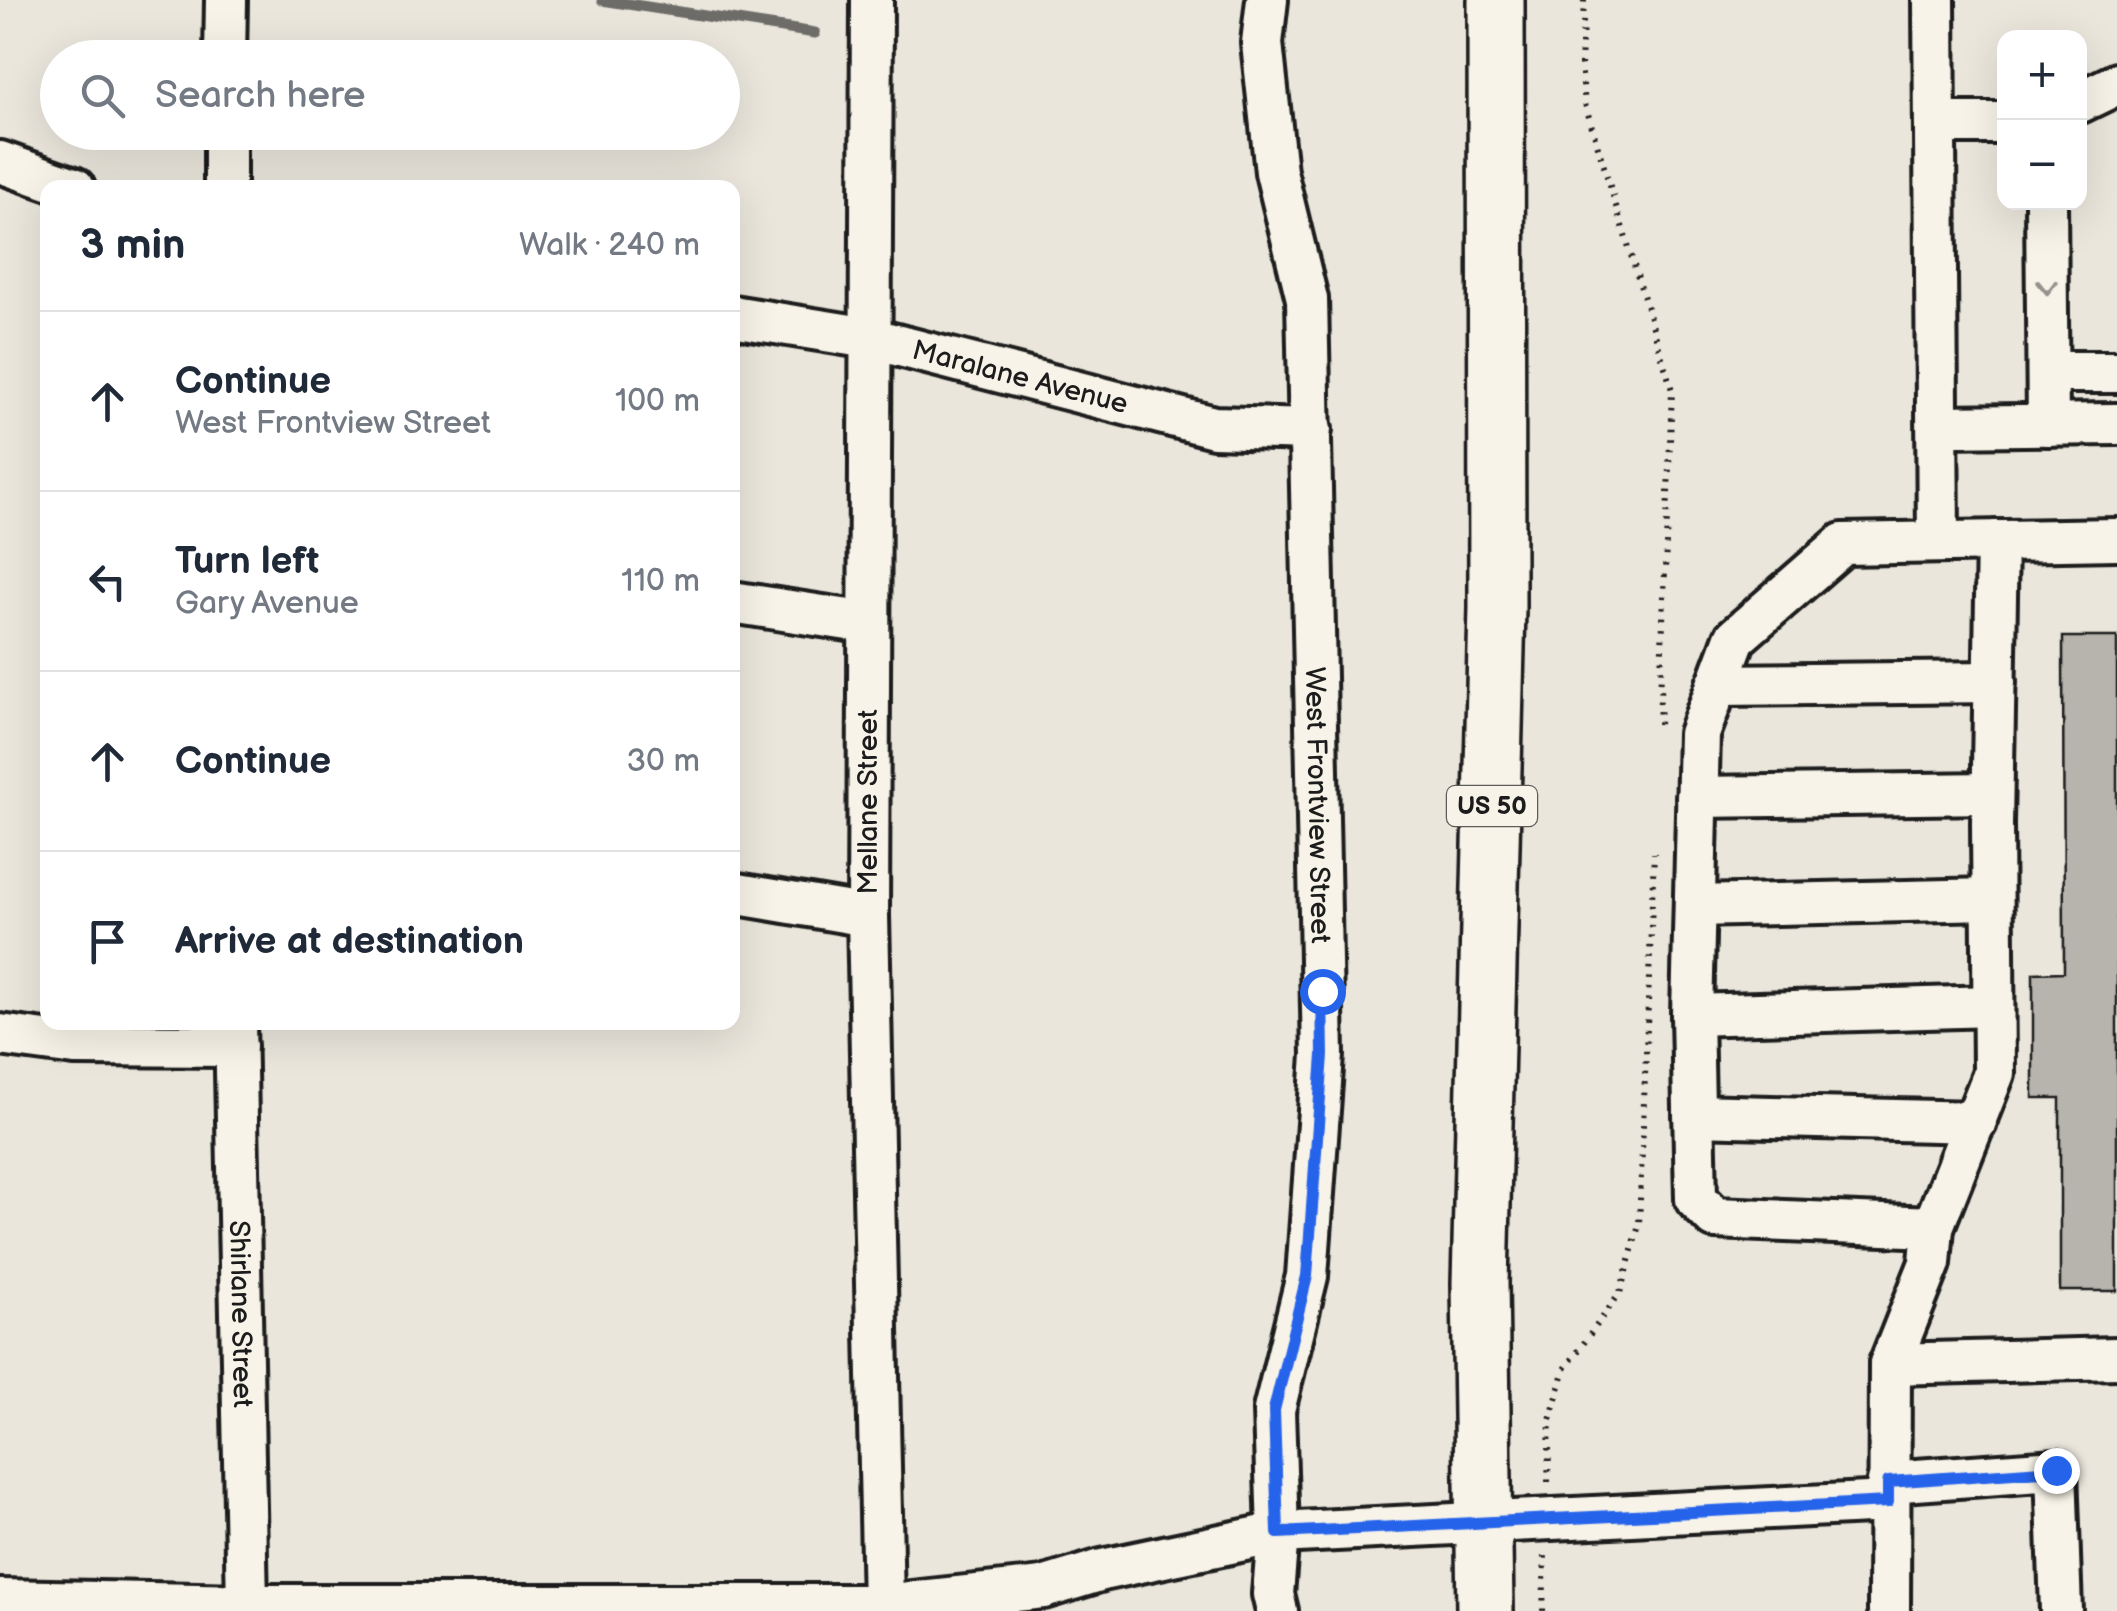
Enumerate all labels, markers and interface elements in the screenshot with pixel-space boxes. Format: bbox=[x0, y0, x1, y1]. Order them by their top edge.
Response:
map controls bbox=[1997, 30, 2087, 210]
button: + bbox=[1997, 30, 2087, 120]
search box bbox=[40, 40, 740, 150]
icon: search bbox=[75, 68, 130, 123]
text: Search here bbox=[155, 73, 366, 118]
button: − bbox=[1997, 120, 2087, 210]
text: 3 min bbox=[80, 220, 185, 271]
text: Walk · 240 m bbox=[519, 226, 700, 265]
one-way arrow bbox=[2036, 280, 2058, 296]
street label: Maralane Avenue bbox=[909, 333, 1132, 421]
text: Continue bbox=[175, 359, 331, 404]
icon: ahead bbox=[80, 374, 135, 429]
text: 100 m bbox=[615, 382, 700, 421]
text: West Frontview Street bbox=[175, 404, 491, 443]
text: Turn left bbox=[175, 539, 319, 584]
icon: left bbox=[80, 554, 135, 609]
text: 110 m bbox=[621, 562, 700, 601]
text: Gary Avenue bbox=[175, 584, 359, 623]
street label: West Frontview Street bbox=[1298, 667, 1337, 944]
street label: Mellane Street bbox=[852, 709, 885, 895]
icon: ahead bbox=[80, 734, 135, 789]
text: Continue bbox=[175, 739, 331, 784]
text: 30 m bbox=[626, 742, 700, 781]
road number: US 50 bbox=[1447, 786, 1537, 826]
icon: arrive bbox=[80, 914, 135, 969]
text: Arrive at destination bbox=[175, 919, 524, 964]
route start bbox=[1300, 969, 1346, 1015]
street label: Shirlane Street bbox=[223, 1220, 259, 1408]
route end bbox=[2034, 1448, 2080, 1494]

